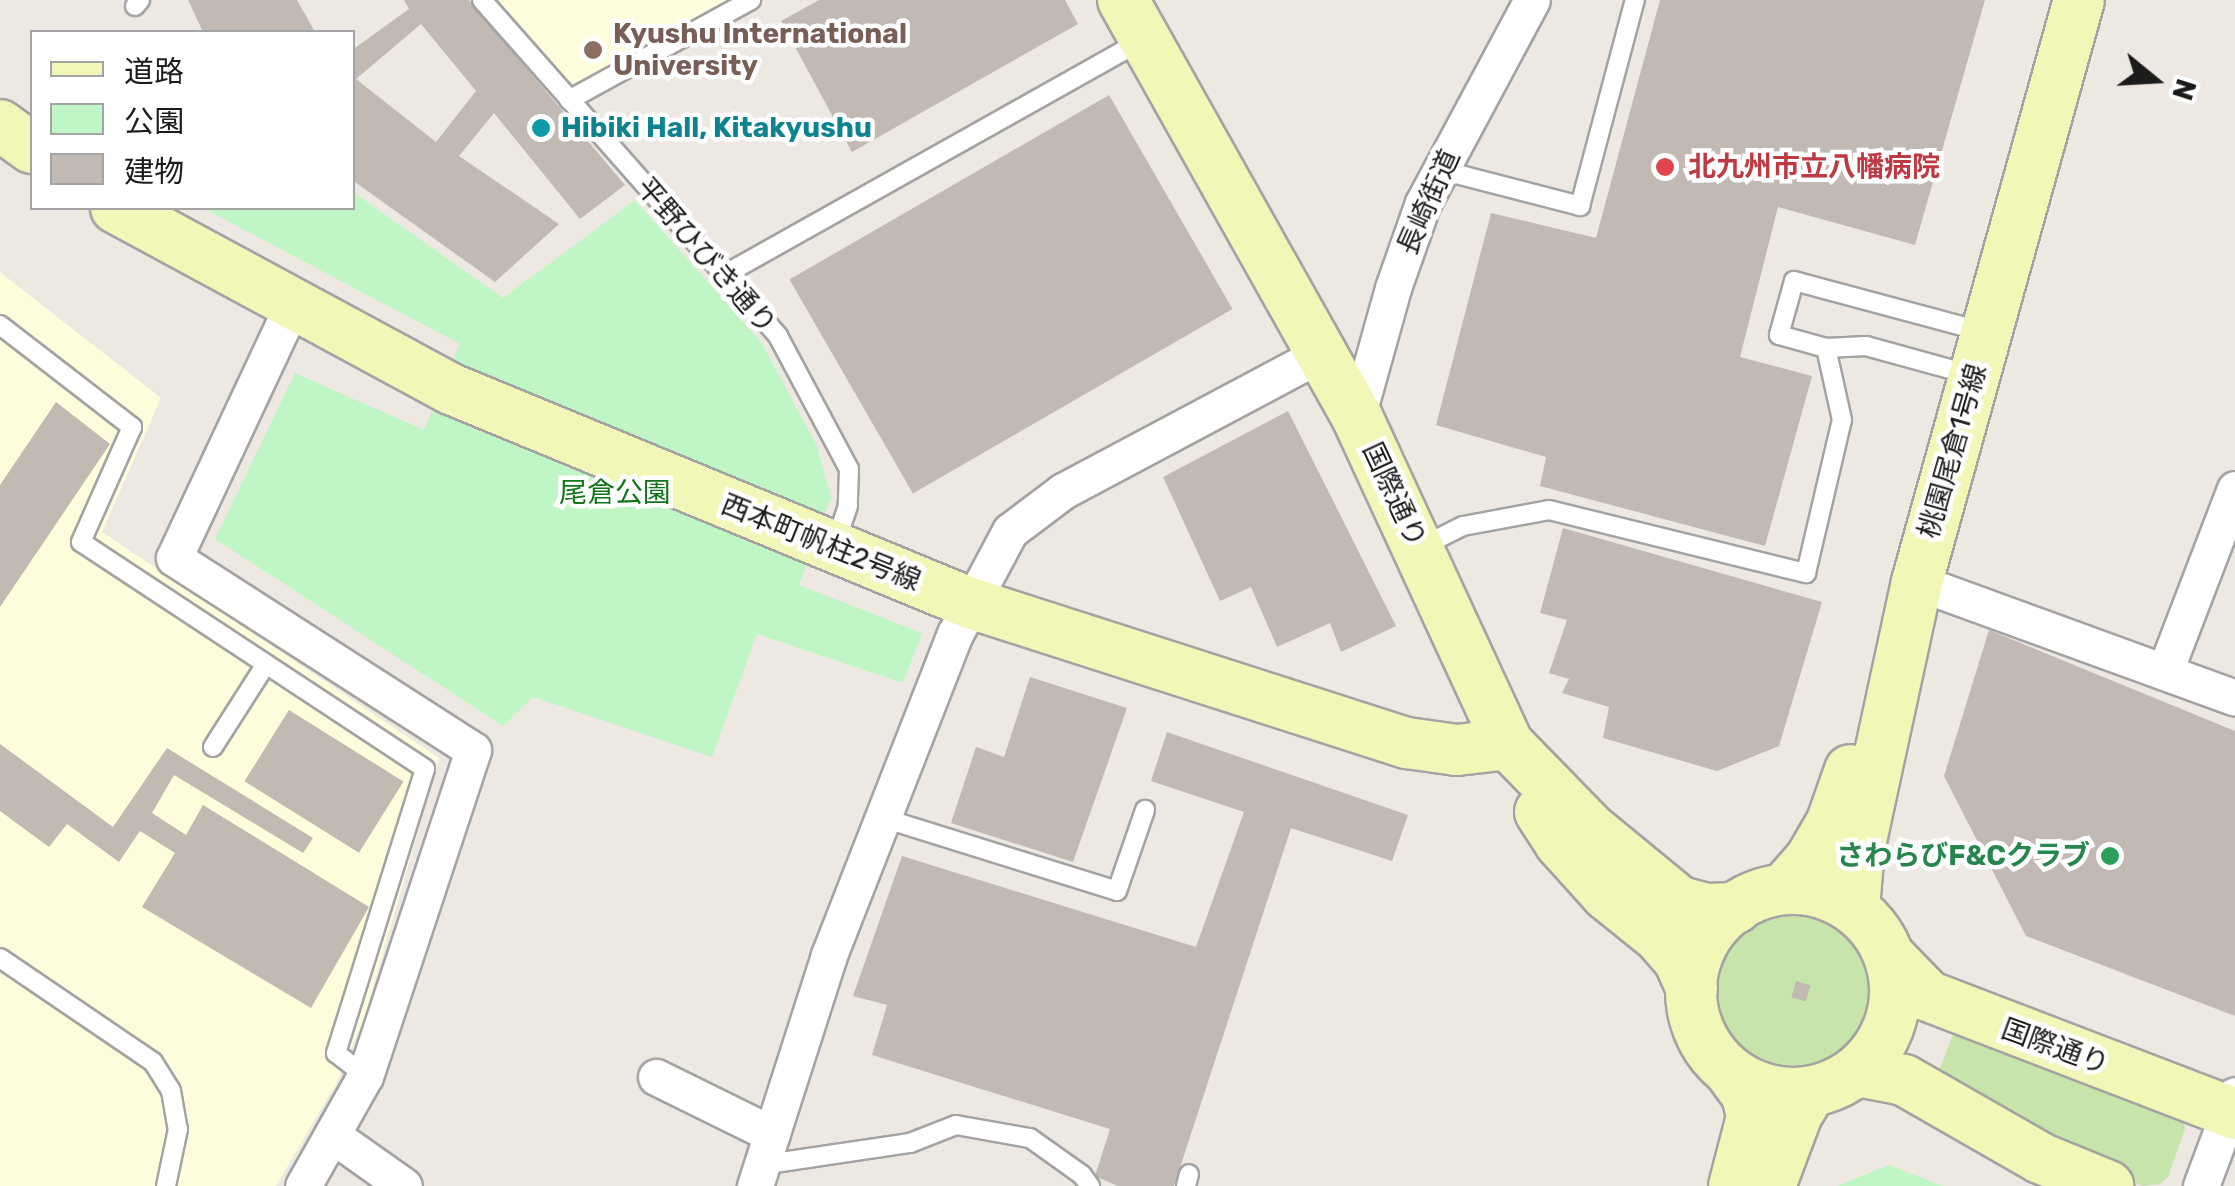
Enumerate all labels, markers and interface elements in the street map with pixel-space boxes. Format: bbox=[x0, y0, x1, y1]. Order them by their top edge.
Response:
place label: Kyushu International University bbox=[613, 17, 907, 83]
legend bbox=[30, 30, 355, 210]
north arrow bbox=[2105, 30, 2205, 130]
marker: Kyushu International University bbox=[582, 39, 604, 61]
text: 道路 bbox=[124, 54, 184, 90]
text: N bbox=[2165, 75, 2203, 104]
text: 公園 bbox=[124, 104, 184, 140]
place label: Hibiki Hall, Kitakyushu bbox=[561, 111, 872, 145]
marker: Hibiki Hall, Kitakyushu bbox=[530, 117, 552, 139]
street label: 長崎街道 bbox=[1391, 144, 1467, 260]
place label: 北九州市立八幡病院 bbox=[1688, 150, 1940, 184]
text: 建物 bbox=[124, 154, 184, 190]
marker: 北九州市立八幡病院 bbox=[1652, 154, 1678, 180]
street label: 平野ひびき通り bbox=[629, 171, 783, 341]
street label: 桃園尾倉1号線 bbox=[1912, 360, 1994, 542]
street label: 国際通り bbox=[1355, 437, 1433, 553]
park label: 尾倉公園 bbox=[559, 476, 671, 510]
street label: 西本町帆柱2号線 bbox=[716, 488, 926, 598]
place label: さわらびF&Cクラブ bbox=[1836, 839, 2090, 873]
marker: さわらびF&Cクラブ bbox=[2099, 845, 2121, 867]
street label: 国際通り bbox=[1997, 1012, 2113, 1082]

